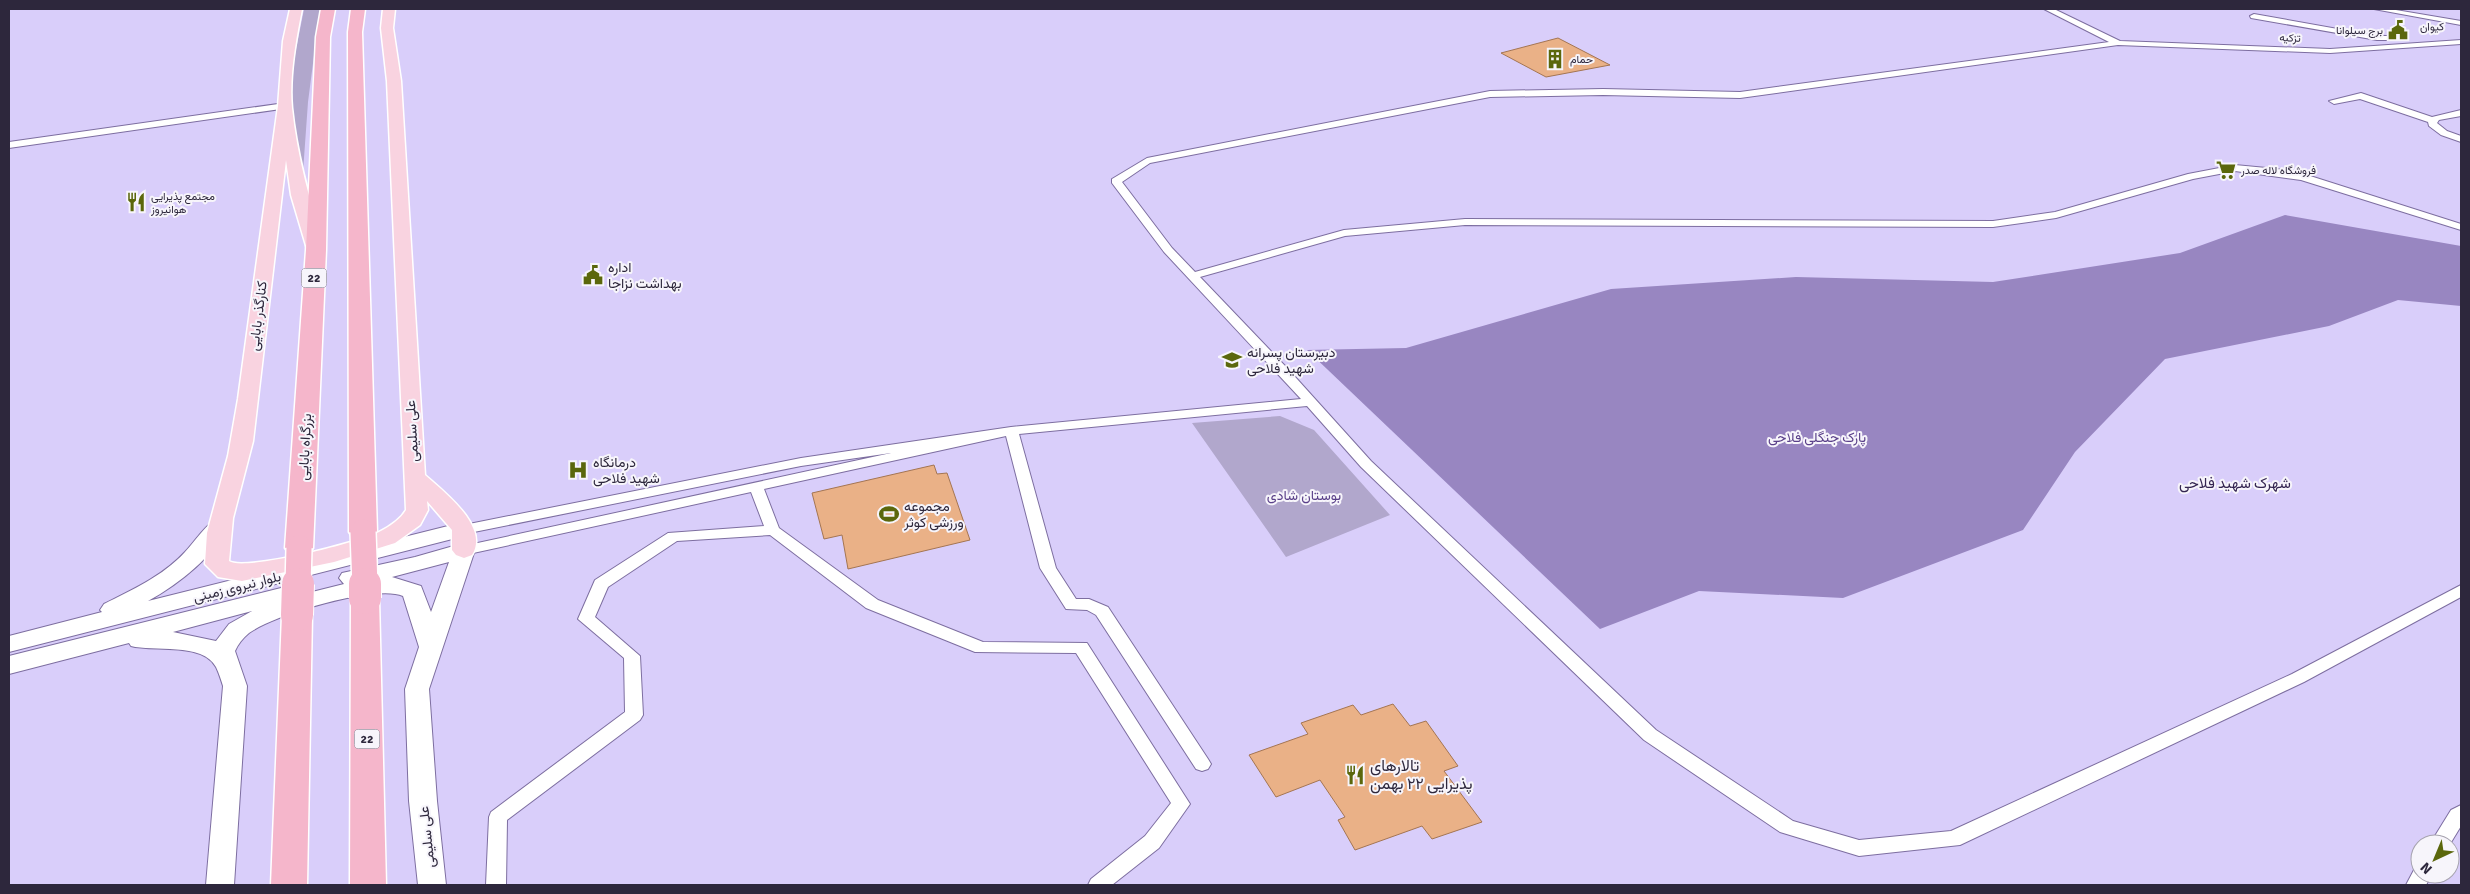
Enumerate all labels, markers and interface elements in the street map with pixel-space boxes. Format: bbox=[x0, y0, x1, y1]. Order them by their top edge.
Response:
public building icon: برج سیلوانا bbox=[2387, 19, 2409, 41]
street label: کیوان bbox=[2420, 20, 2444, 34]
place label: برج سیلوانا bbox=[2336, 24, 2383, 38]
street label: تزکیه bbox=[2279, 31, 2301, 45]
building icon: حمام bbox=[1544, 48, 1566, 70]
place label: حمام bbox=[1570, 53, 1593, 67]
supermarket icon: فروشگاه لاله صدر bbox=[2215, 159, 2237, 181]
place label: فروشگاه لاله صدر bbox=[2240, 164, 2316, 177]
place label: مجتمع پذیرایی هوانیروز bbox=[150, 190, 215, 216]
restaurant icon: مجتمع پذیرایی هوانیروز bbox=[125, 191, 147, 213]
place label: اداره بهداشت نزاجا bbox=[608, 259, 682, 292]
public building icon: اداره بهداشت نزاجا bbox=[582, 264, 604, 286]
road number: 22 bbox=[302, 268, 326, 288]
street label: کنارگذر بابایی bbox=[245, 280, 271, 352]
place label: دبیرستان پسرانه شهید فلاحی bbox=[1247, 344, 1336, 377]
school or university icon: دبیرستان پسرانه شهید فلاحی bbox=[1221, 349, 1243, 371]
street label: علی سلیمی bbox=[402, 400, 422, 462]
street label: بزرگراه بابایی bbox=[295, 413, 315, 481]
park label: پارک جنگلی فلاحی bbox=[1768, 429, 1866, 447]
place label: درمانگاه شهید فلاحی bbox=[593, 454, 660, 487]
hospital icon: درمانگاه شهید فلاحی bbox=[567, 459, 589, 481]
district label: شهرک شهید فلاحی bbox=[2179, 474, 2291, 493]
park label: بوستان شادی bbox=[1267, 487, 1341, 504]
place label: مجموعه ورزشی کوثر bbox=[903, 498, 964, 531]
sports icon: مجموعه ورزشی کوثر bbox=[878, 503, 900, 525]
street label: بلوار نیروی زمینی bbox=[191, 568, 283, 606]
road number: 22 bbox=[354, 730, 380, 749]
place label: تالارهای پذیرایی ۲۲ بهمن bbox=[1370, 756, 1473, 795]
restaurant icon: تالارهای پذیرایی ۲۲ بهمن bbox=[1344, 764, 1366, 786]
street label: علی سلیمی bbox=[415, 805, 439, 869]
north arrow bbox=[2410, 834, 2460, 884]
text: N bbox=[2417, 858, 2436, 877]

